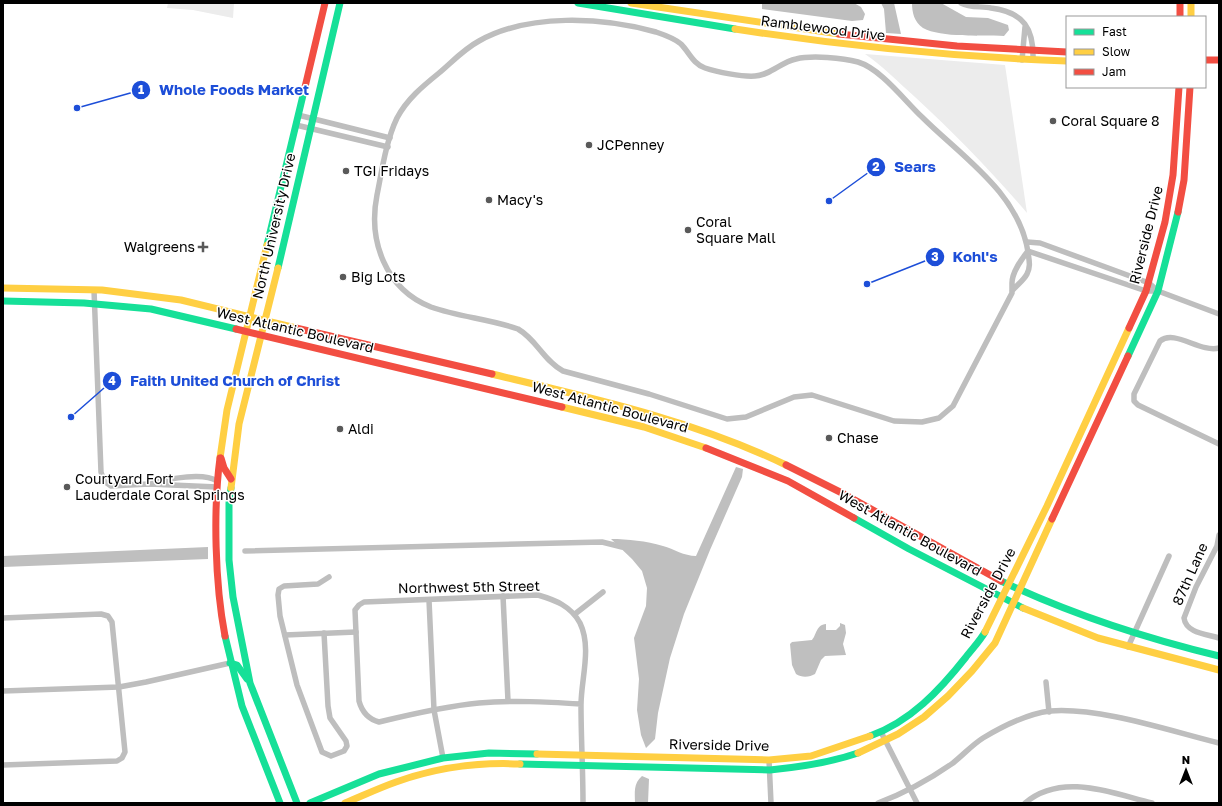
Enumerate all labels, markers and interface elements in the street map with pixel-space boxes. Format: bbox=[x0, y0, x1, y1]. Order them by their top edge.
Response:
street label: Ramblewood Drive bbox=[760, 11, 886, 44]
legend bbox=[1066, 16, 1206, 88]
text: Fast bbox=[1102, 24, 1127, 39]
text: Slow bbox=[1102, 44, 1130, 59]
text: Jam bbox=[1102, 64, 1126, 79]
callout: Whole Foods Market bbox=[131, 76, 317, 103]
text: Whole Foods Market bbox=[159, 80, 309, 98]
text: 1 bbox=[138, 82, 144, 97]
place label: Coral Square 8 bbox=[1061, 112, 1160, 129]
marker: Coral Square 8 bbox=[1048, 116, 1058, 126]
place label: JCPenney bbox=[597, 136, 664, 153]
marker: JCPenney bbox=[584, 140, 594, 150]
street label: North University Drive bbox=[248, 151, 299, 301]
callout: Sears bbox=[866, 154, 944, 181]
text: Sears bbox=[894, 157, 936, 175]
text: 2 bbox=[872, 159, 880, 174]
place label: TGI Fridays bbox=[354, 162, 429, 179]
marker: TGI Fridays bbox=[341, 166, 351, 176]
street label: Riverside Drive bbox=[1125, 184, 1166, 286]
place label: Macy's bbox=[497, 191, 543, 208]
marker: Macy's bbox=[484, 195, 494, 205]
place label: Coral Square Mall bbox=[696, 213, 776, 246]
marker: Coral Square Mall bbox=[683, 225, 693, 235]
place label: Walgreens bbox=[124, 238, 195, 255]
marker: Walgreens bbox=[198, 242, 208, 252]
callout: Kohl's bbox=[925, 243, 1006, 270]
text: Kohl's bbox=[952, 247, 998, 265]
text: 3 bbox=[931, 249, 939, 264]
place label: Big Lots bbox=[351, 268, 406, 285]
marker: Big Lots bbox=[338, 272, 348, 282]
street label: West Atlantic Boulevard bbox=[215, 303, 375, 356]
callout: Faith United Church of Christ bbox=[102, 367, 348, 394]
text: Faith United Church of Christ bbox=[130, 371, 340, 389]
text: 4 bbox=[108, 373, 116, 388]
street label: West Atlantic Boulevard bbox=[530, 377, 690, 436]
place label: Aldi bbox=[348, 420, 374, 437]
marker: Aldi bbox=[335, 424, 345, 434]
place label: Chase bbox=[837, 429, 879, 446]
marker: Chase bbox=[824, 433, 834, 443]
place label: Courtyard Fort Lauderdale Coral Springs bbox=[75, 470, 245, 503]
marker: Courtyard Fort Lauderdale Coral Springs bbox=[62, 482, 72, 492]
street label: West Atlantic Boulevard bbox=[836, 486, 985, 579]
street label: 87th Lane bbox=[1168, 540, 1211, 608]
street label: Riverside Drive bbox=[956, 544, 1019, 641]
street label: Northwest 5th Street bbox=[398, 577, 540, 596]
street label: Riverside Drive bbox=[669, 735, 769, 754]
north arrow bbox=[1166, 750, 1206, 790]
text: N bbox=[1182, 753, 1190, 766]

